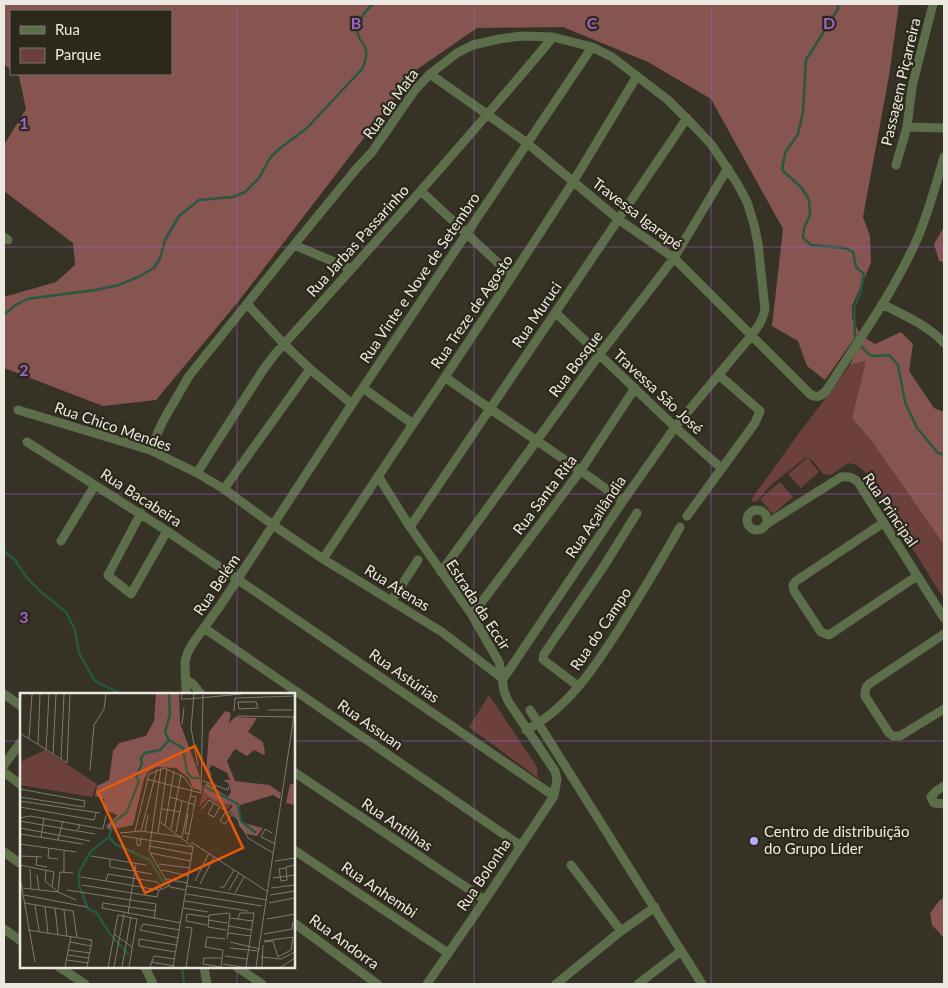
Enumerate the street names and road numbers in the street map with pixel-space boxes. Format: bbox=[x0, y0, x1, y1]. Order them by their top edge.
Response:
street label: Passagem Piçarreira bbox=[877, 16, 923, 147]
street label: Rua da Mata bbox=[359, 65, 422, 142]
street label: Travessa Igarapé bbox=[589, 174, 686, 253]
street label: Rua Jarbas Passarinho bbox=[302, 181, 412, 300]
street label: Rua Vinte e Nove de Setembro bbox=[355, 189, 483, 366]
street label: Rua Treze de Agosto bbox=[426, 251, 516, 372]
street label: Rua Muruci bbox=[508, 278, 565, 351]
street label: Rua Bosque bbox=[545, 327, 606, 400]
street label: Travessa São José bbox=[610, 345, 707, 437]
street label: Rua Chico Mendes bbox=[52, 398, 174, 455]
street label: Rua Santa Rita bbox=[508, 451, 580, 538]
street label: Rua Bacabeira bbox=[98, 464, 185, 530]
street label: Rua Principal bbox=[860, 469, 922, 550]
street label: Rua Açailândia bbox=[561, 472, 629, 561]
street label: Rua Belém bbox=[189, 550, 243, 619]
street label: Estrada da Eccir bbox=[443, 556, 515, 653]
street label: Rua Atenas bbox=[362, 560, 433, 614]
street label: Rua do Campo bbox=[566, 584, 635, 673]
street label: Rua Astúrias bbox=[366, 644, 443, 706]
street label: Rua Assuan bbox=[334, 695, 407, 753]
street label: Rua Antilhas bbox=[359, 794, 436, 854]
street label: Rua Bolonha bbox=[452, 835, 514, 914]
street label: Rua Anhembi bbox=[338, 857, 421, 921]
street label: Rua Andorra bbox=[306, 910, 383, 973]

